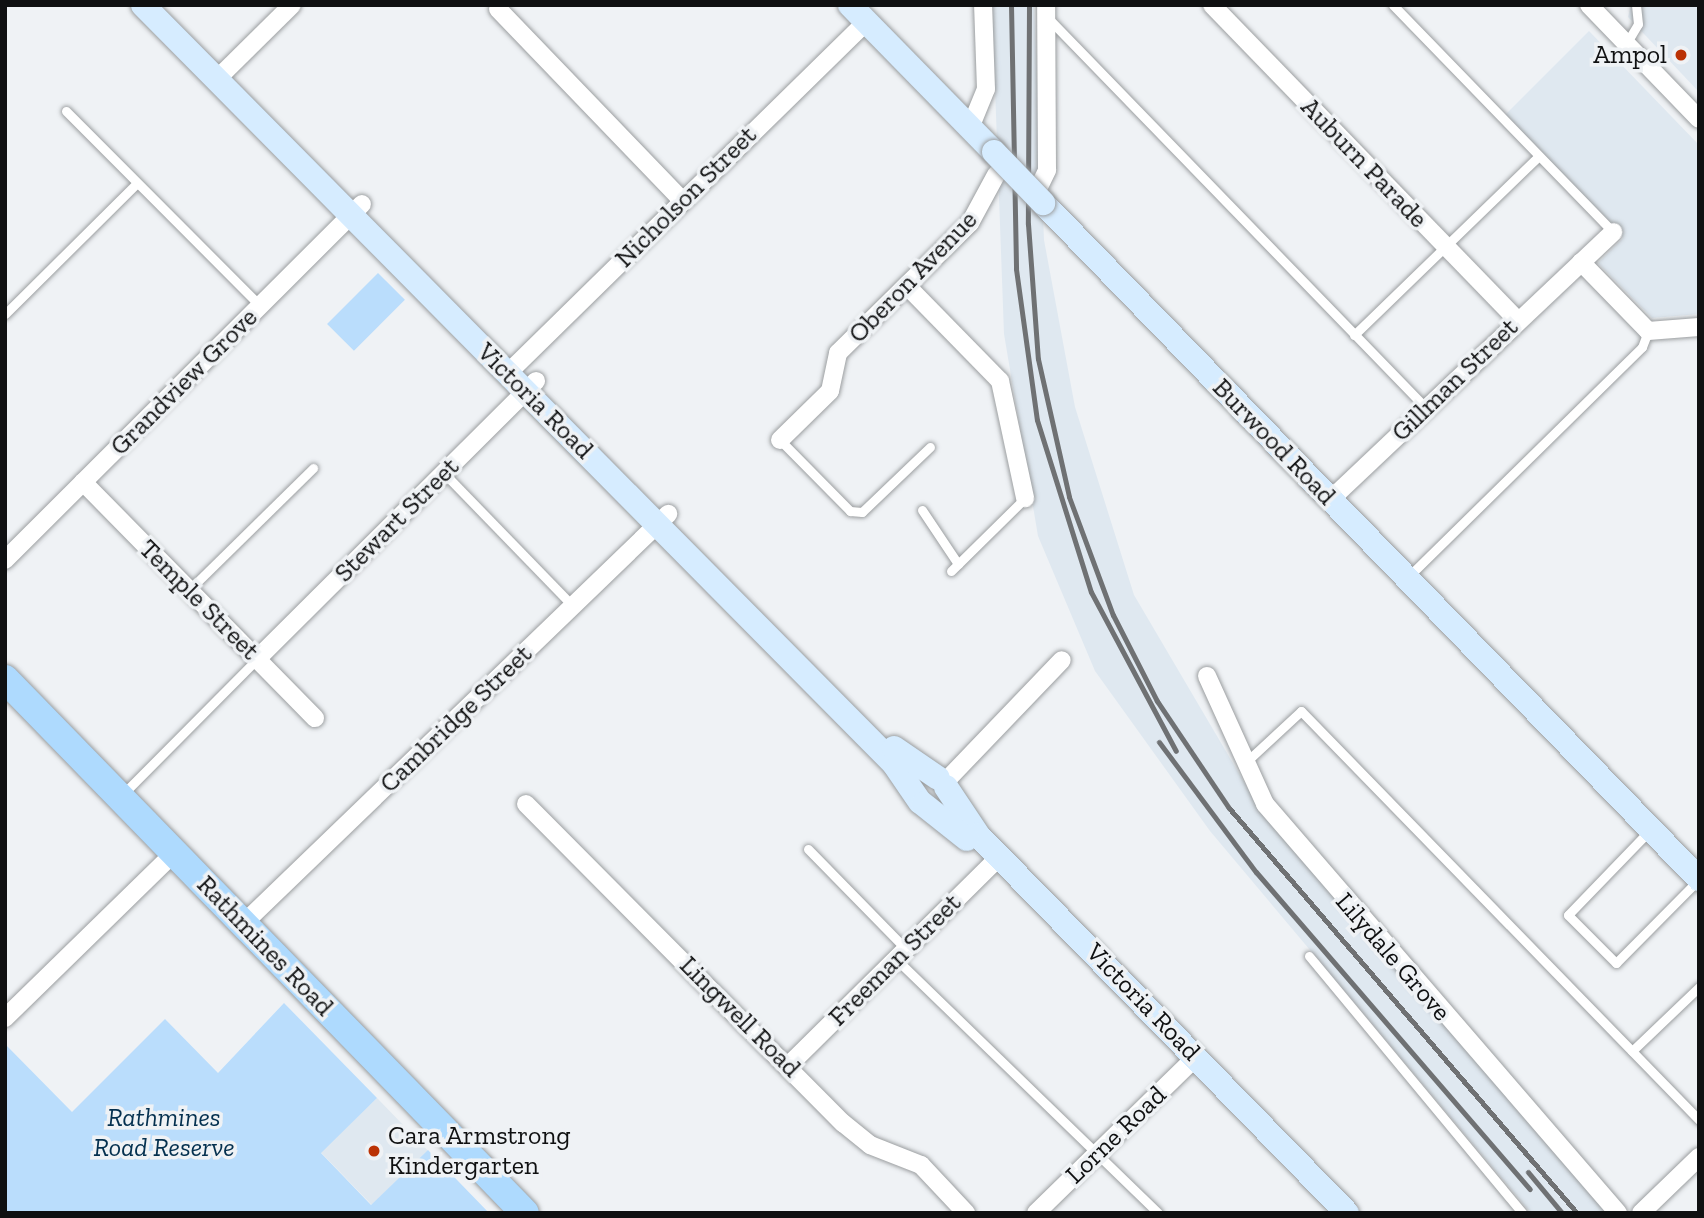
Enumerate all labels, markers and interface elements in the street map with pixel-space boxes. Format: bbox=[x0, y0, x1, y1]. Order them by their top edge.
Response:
place label: Ampol bbox=[1593, 39, 1667, 71]
marker: Ampol bbox=[1673, 47, 1689, 63]
street label: Auburn Parade bbox=[1294, 92, 1434, 234]
street label: Nicholson Street bbox=[609, 120, 763, 274]
street label: Oberon Avenue bbox=[842, 204, 984, 350]
street label: Grandview Grove bbox=[104, 302, 264, 462]
street label: Gillman Street bbox=[1385, 312, 1525, 448]
street label: Victoria Road bbox=[471, 337, 599, 465]
street label: Burwood Road bbox=[1206, 372, 1342, 512]
street label: Stewart Street bbox=[328, 451, 466, 589]
street label: Temple Street bbox=[132, 533, 266, 667]
street label: Cambridge Street bbox=[374, 639, 538, 799]
street label: Rathmines Road bbox=[190, 869, 340, 1023]
street label: Freeman Street bbox=[822, 887, 968, 1033]
street label: Lilydale Grove bbox=[1329, 887, 1457, 1027]
street label: Victoria Road bbox=[1079, 937, 1207, 1067]
street label: Lingwell Road bbox=[673, 950, 807, 1084]
street label: Lorne Road bbox=[1059, 1080, 1173, 1190]
park label: Rathmines Road Reserve bbox=[93, 1102, 235, 1164]
place label: Cara Armstrong Kindergarten bbox=[388, 1120, 571, 1182]
marker: Cara Armstrong Kindergarten bbox=[366, 1143, 382, 1159]

